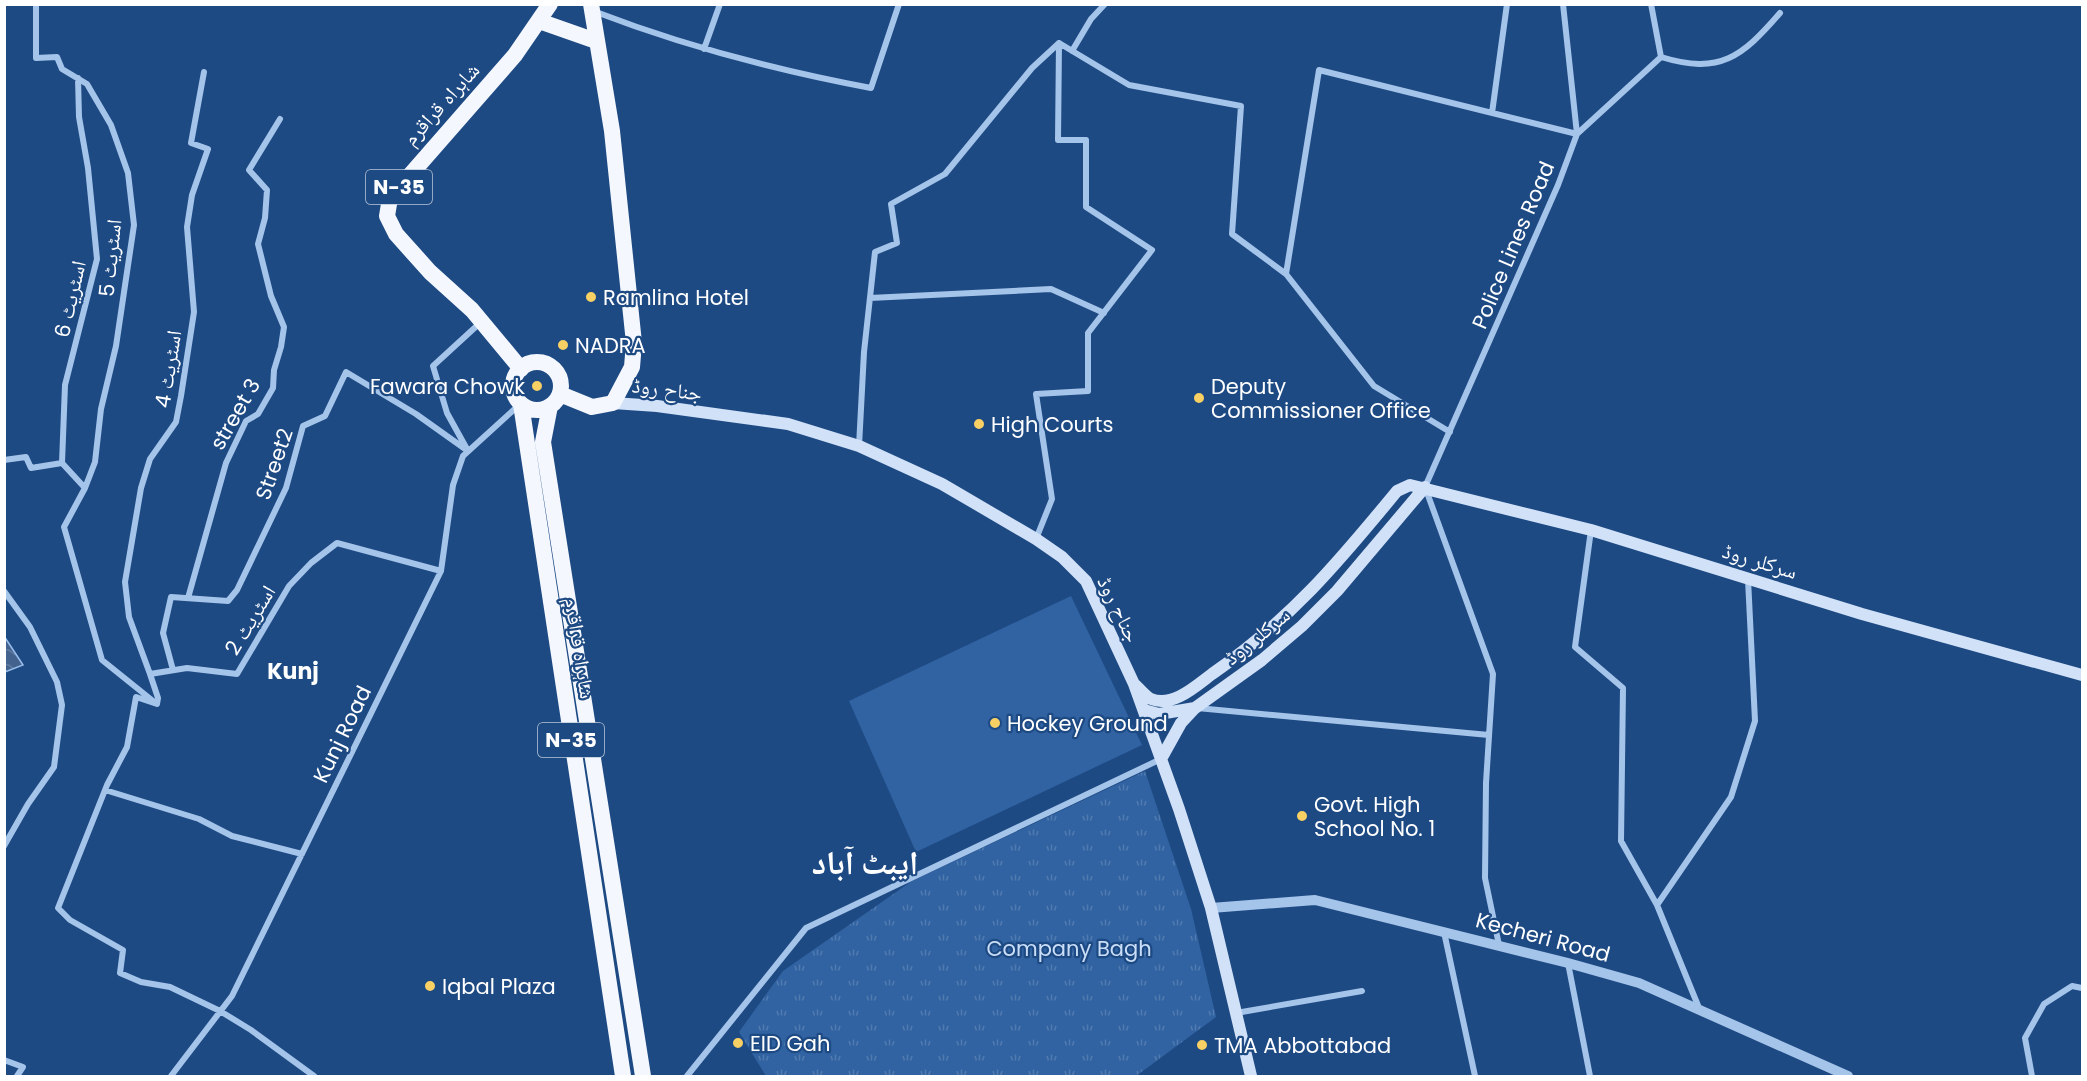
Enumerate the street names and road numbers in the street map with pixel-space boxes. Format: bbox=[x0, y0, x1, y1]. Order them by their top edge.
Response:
street label: شاہراہ قراقرم bbox=[396, 56, 486, 152]
street label: Police Lines Road bbox=[1465, 157, 1561, 333]
road number: N-35 bbox=[366, 170, 432, 204]
street label: اسٹریٹ 5 bbox=[92, 218, 128, 298]
street label: اسٹریٹ 6 bbox=[47, 258, 93, 340]
street label: اسٹریٹ 4 bbox=[148, 328, 188, 410]
street label: جناح روڈ bbox=[630, 370, 704, 408]
street label: street 3 bbox=[203, 373, 267, 455]
street label: Street2 bbox=[248, 424, 300, 504]
street label: سرکلر روڈ bbox=[1719, 536, 1801, 586]
street label: جناح روڈ bbox=[1091, 571, 1147, 647]
street label: اسٹریٹ 2 bbox=[218, 580, 282, 660]
street label: شاہراہ قراقرم bbox=[558, 595, 602, 701]
street label: سرکلر روڈ bbox=[1218, 601, 1296, 671]
street label: Kunj Road bbox=[306, 681, 378, 787]
road number: N-35 bbox=[538, 723, 604, 757]
street label: Kecheri Road bbox=[1473, 905, 1613, 969]

